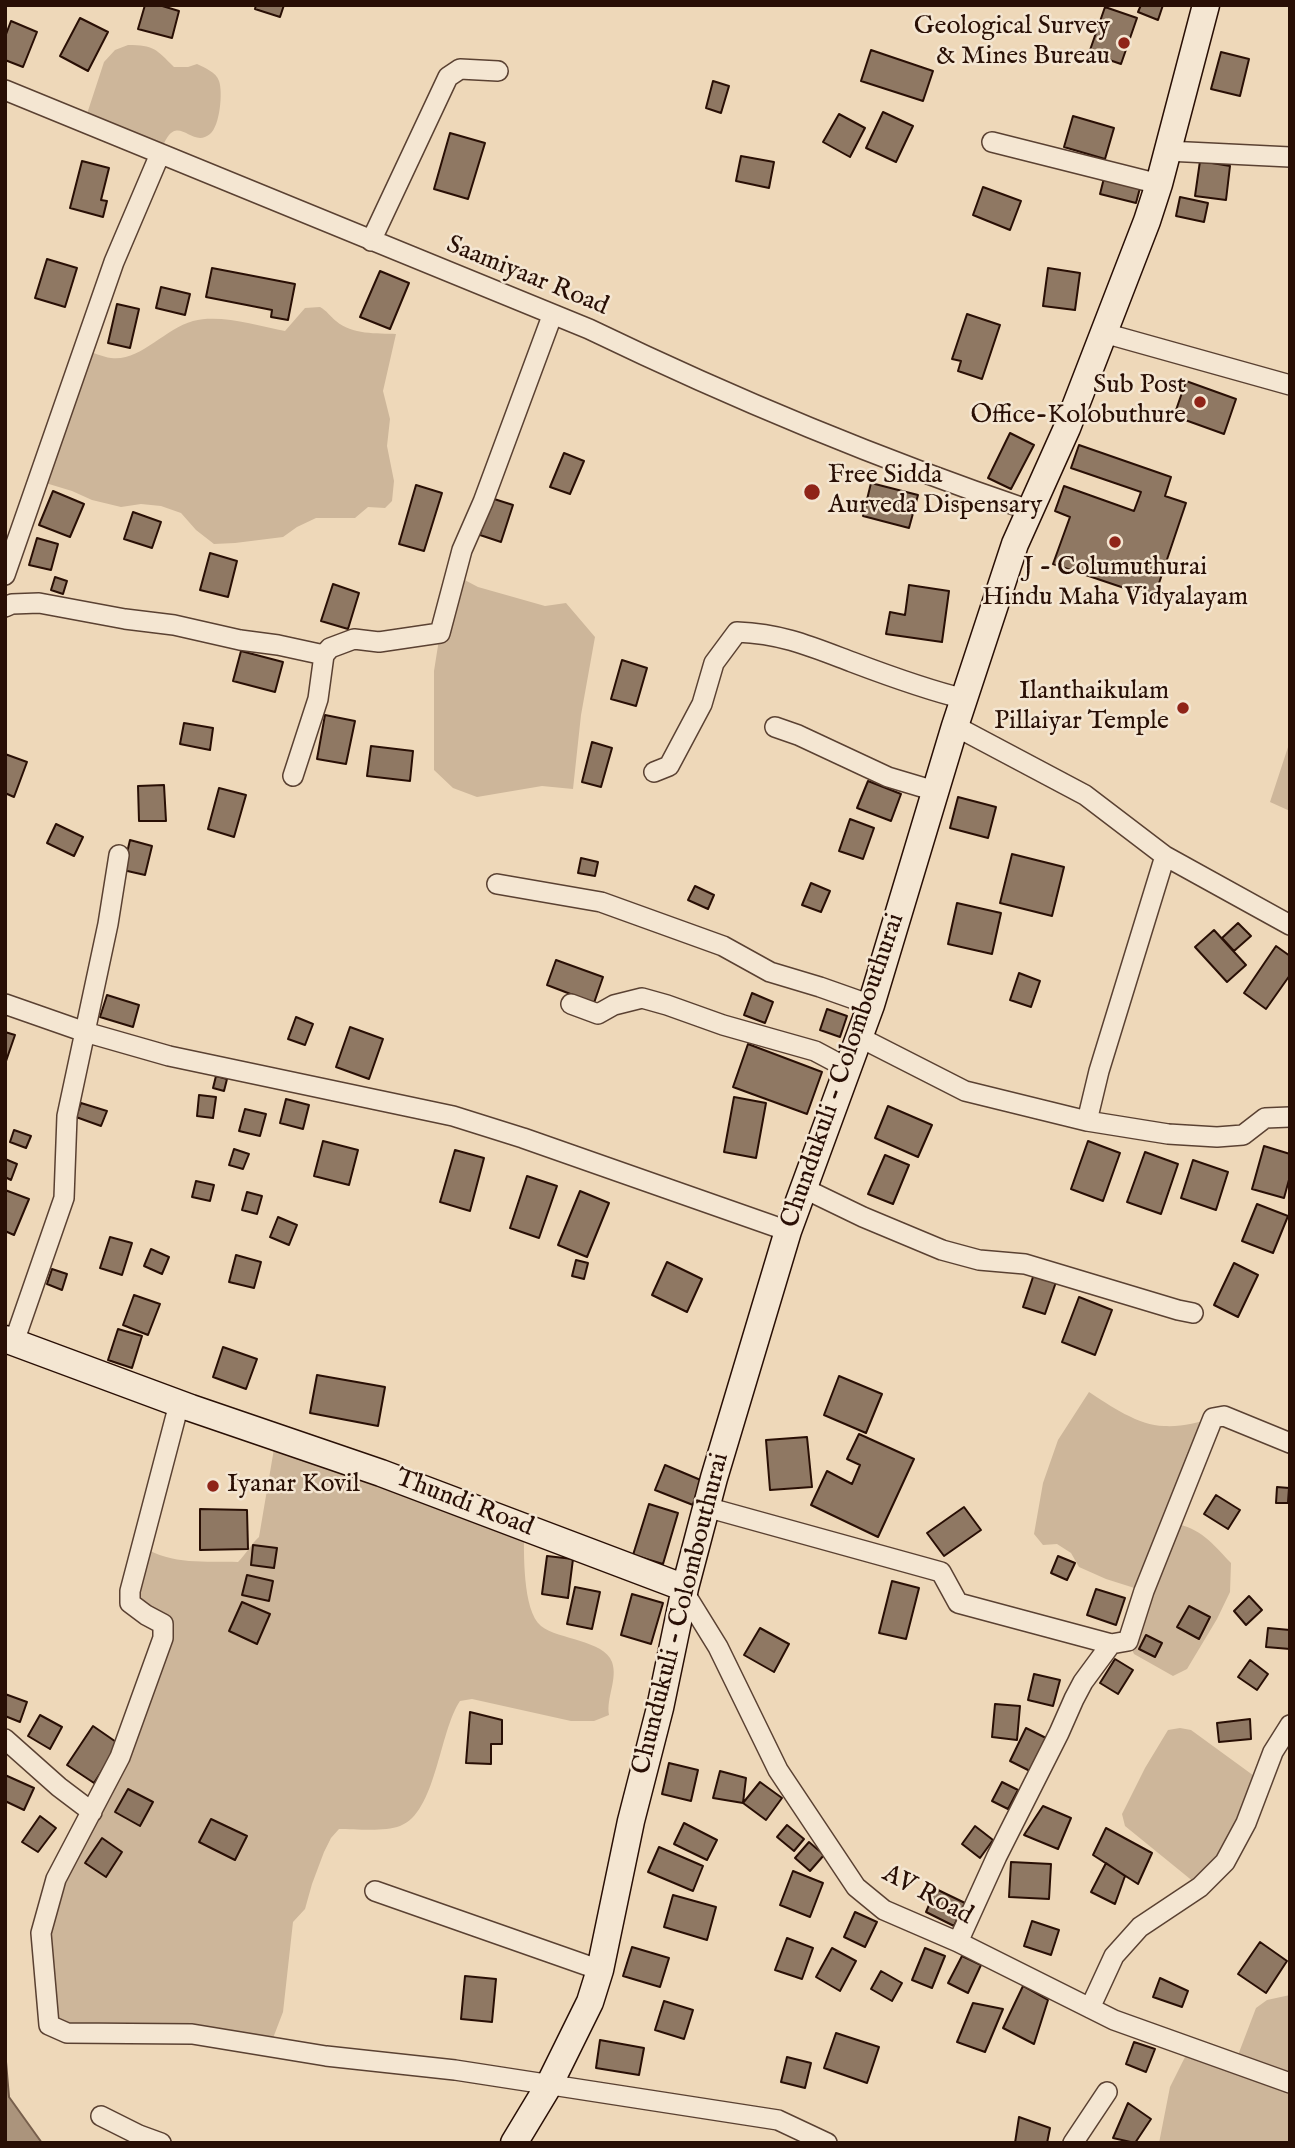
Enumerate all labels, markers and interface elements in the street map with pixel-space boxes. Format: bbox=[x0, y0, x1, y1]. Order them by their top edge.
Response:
place label: Geological Survey & Mines Bureau bbox=[914, 12, 1110, 74]
marker: Geological Survey & Mines Bureau bbox=[1116, 35, 1132, 51]
street label: Saamiyaar Road bbox=[442, 230, 612, 324]
place label: Sub Post Office-Kolobuthure bbox=[971, 371, 1186, 432]
marker: Sub Post Office-Kolobuthure bbox=[1192, 394, 1208, 410]
place label: Free Sidda Aurveda Dispensary bbox=[828, 461, 1042, 522]
marker: Free Sidda Aurveda Dispensary bbox=[802, 482, 822, 502]
marker: J - Columuthurai Hindu Maha Vidyalayam bbox=[1107, 534, 1123, 550]
place label: J - Columuthurai Hindu Maha Vidyalayam bbox=[982, 553, 1248, 614]
place label: Ilanthaikulam Pillaiyar Temple bbox=[994, 677, 1169, 738]
marker: Ilanthaikulam Pillaiyar Temple bbox=[1175, 700, 1191, 716]
street label: Chundukuli - Colombouthurai bbox=[775, 910, 913, 1232]
street label: Chundukuli - Colombouthurai bbox=[627, 1450, 737, 1778]
street label: Thundi Road bbox=[391, 1463, 537, 1545]
place label: Iyanar Kovil bbox=[227, 1470, 360, 1502]
marker: Iyanar Kovil bbox=[205, 1478, 221, 1494]
street label: AV Road bbox=[876, 1859, 978, 1933]

